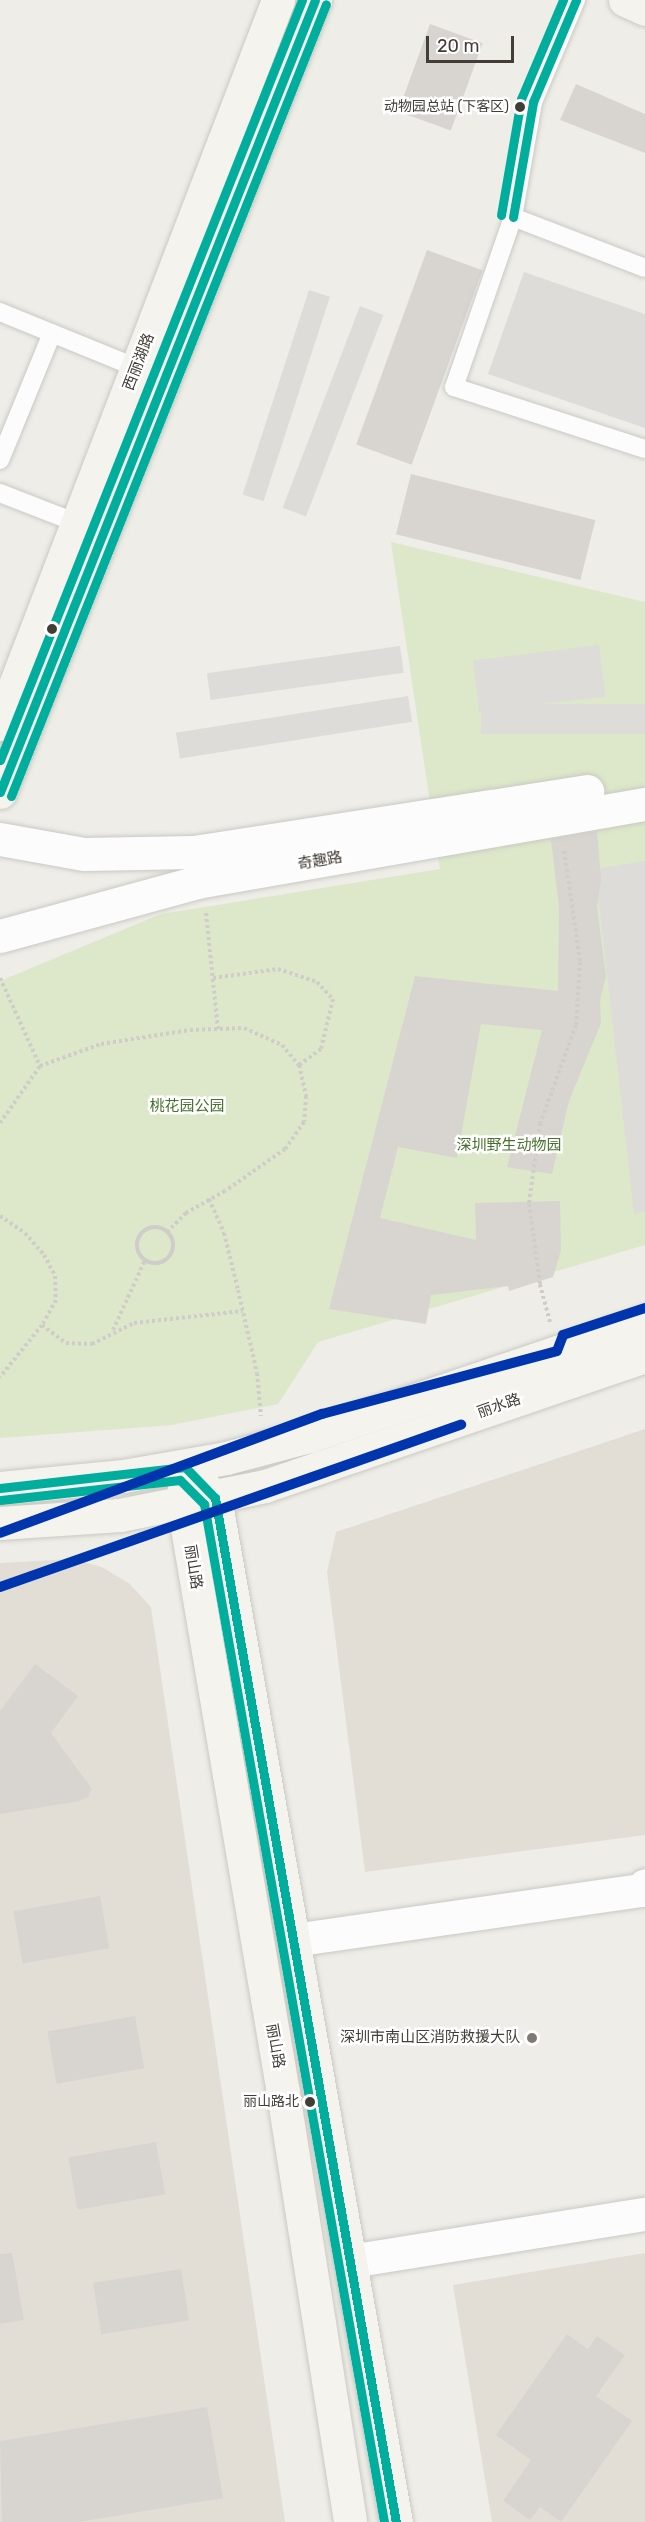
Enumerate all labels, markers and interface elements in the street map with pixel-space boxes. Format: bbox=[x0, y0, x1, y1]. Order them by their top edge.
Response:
scale bar bbox=[429, 24, 518, 62]
text: 20 m bbox=[437, 35, 479, 57]
place label: 动物园总站 (下客区) bbox=[384, 99, 509, 115]
marker: 动物园总站 (下客区) bbox=[514, 101, 526, 113]
street label: 西丽湖路 bbox=[120, 331, 158, 393]
unlabelled marker bbox=[46, 623, 58, 635]
street label: 奇趣路 bbox=[296, 848, 344, 874]
park label: 桃花园公园 bbox=[150, 1098, 224, 1116]
park label: 深圳野生动物园 bbox=[457, 1137, 561, 1155]
street label: 丽水路 bbox=[475, 1390, 523, 1422]
street label: 丽山路 bbox=[181, 1543, 205, 1591]
street label: 丽山路 bbox=[262, 2022, 288, 2070]
place label: 深圳市南山区消防救援大队 bbox=[340, 2029, 520, 2047]
marker: 深圳市南山区消防救援大队 bbox=[525, 2031, 539, 2045]
place label: 丽山路北 bbox=[243, 2094, 299, 2110]
marker: 丽山路北 bbox=[304, 2096, 316, 2108]

